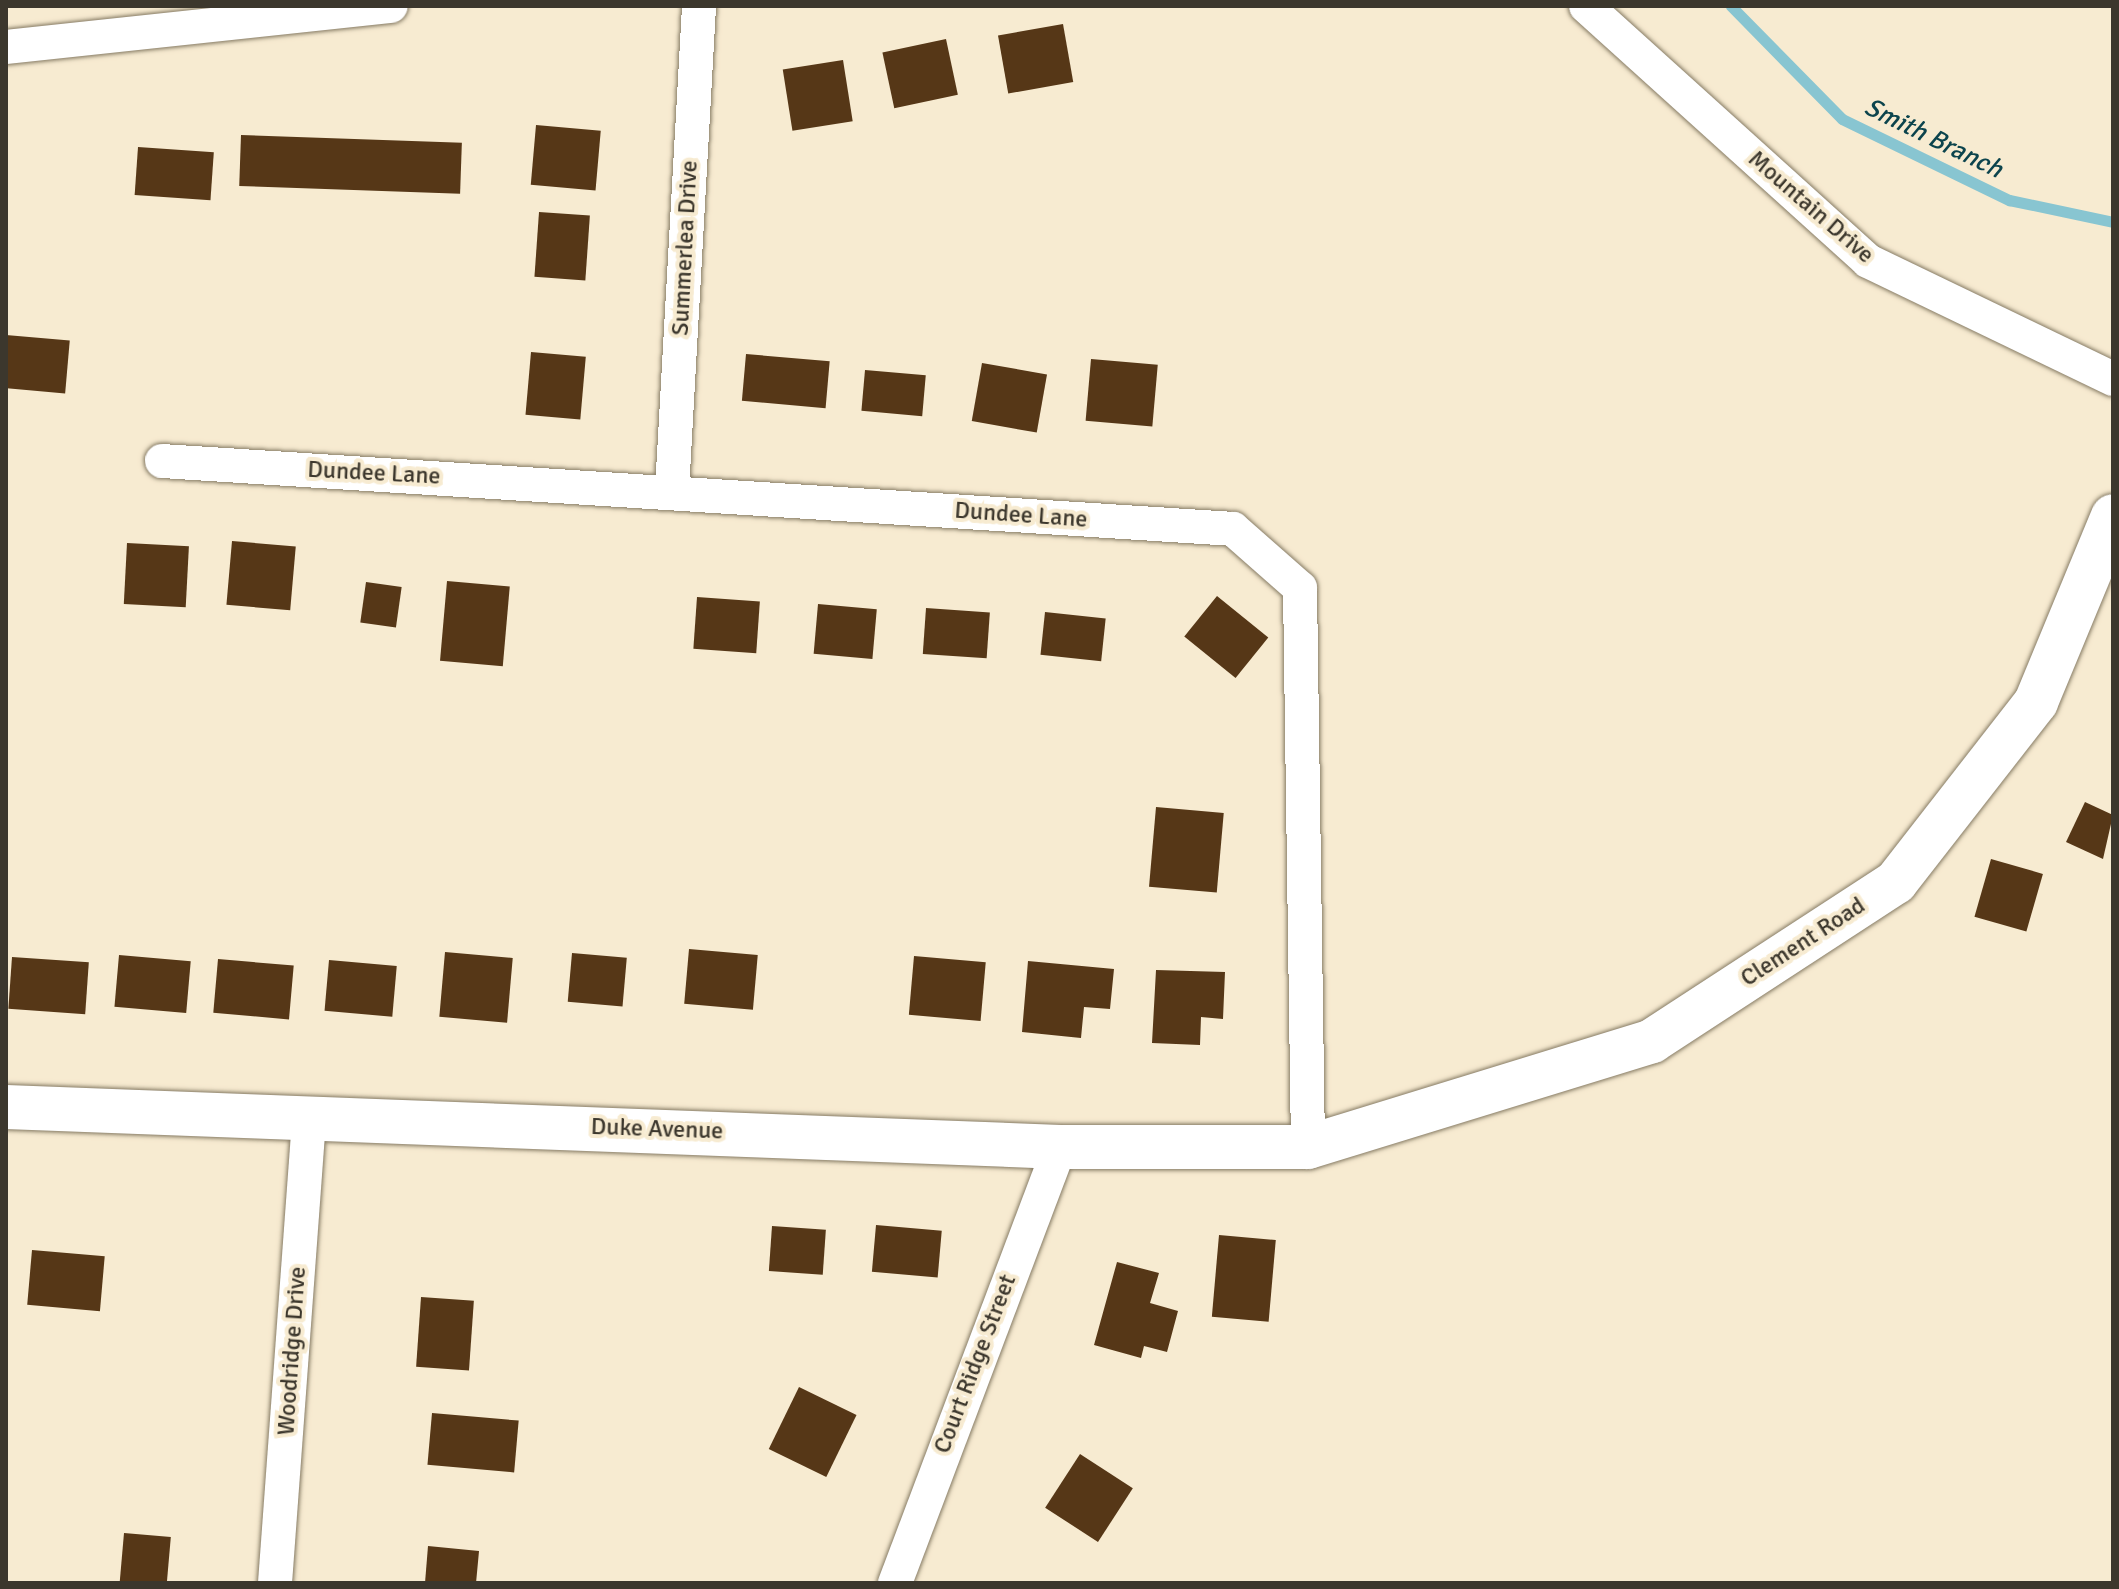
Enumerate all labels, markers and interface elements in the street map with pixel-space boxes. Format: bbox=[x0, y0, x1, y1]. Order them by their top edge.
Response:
water label: Smith Branch bbox=[1859, 92, 2007, 186]
street label: Mountain Drive bbox=[1742, 145, 1880, 269]
street label: Summerlea Drive bbox=[666, 160, 704, 336]
street label: Dundee Lane bbox=[307, 455, 441, 491]
street label: Dundee Lane bbox=[953, 496, 1089, 534]
street label: Clement Road bbox=[1735, 891, 1871, 993]
street label: Duke Avenue bbox=[590, 1112, 724, 1146]
street label: Woodridge Drive bbox=[272, 1266, 312, 1436]
street label: Court Ridge Street bbox=[928, 1271, 1022, 1457]

